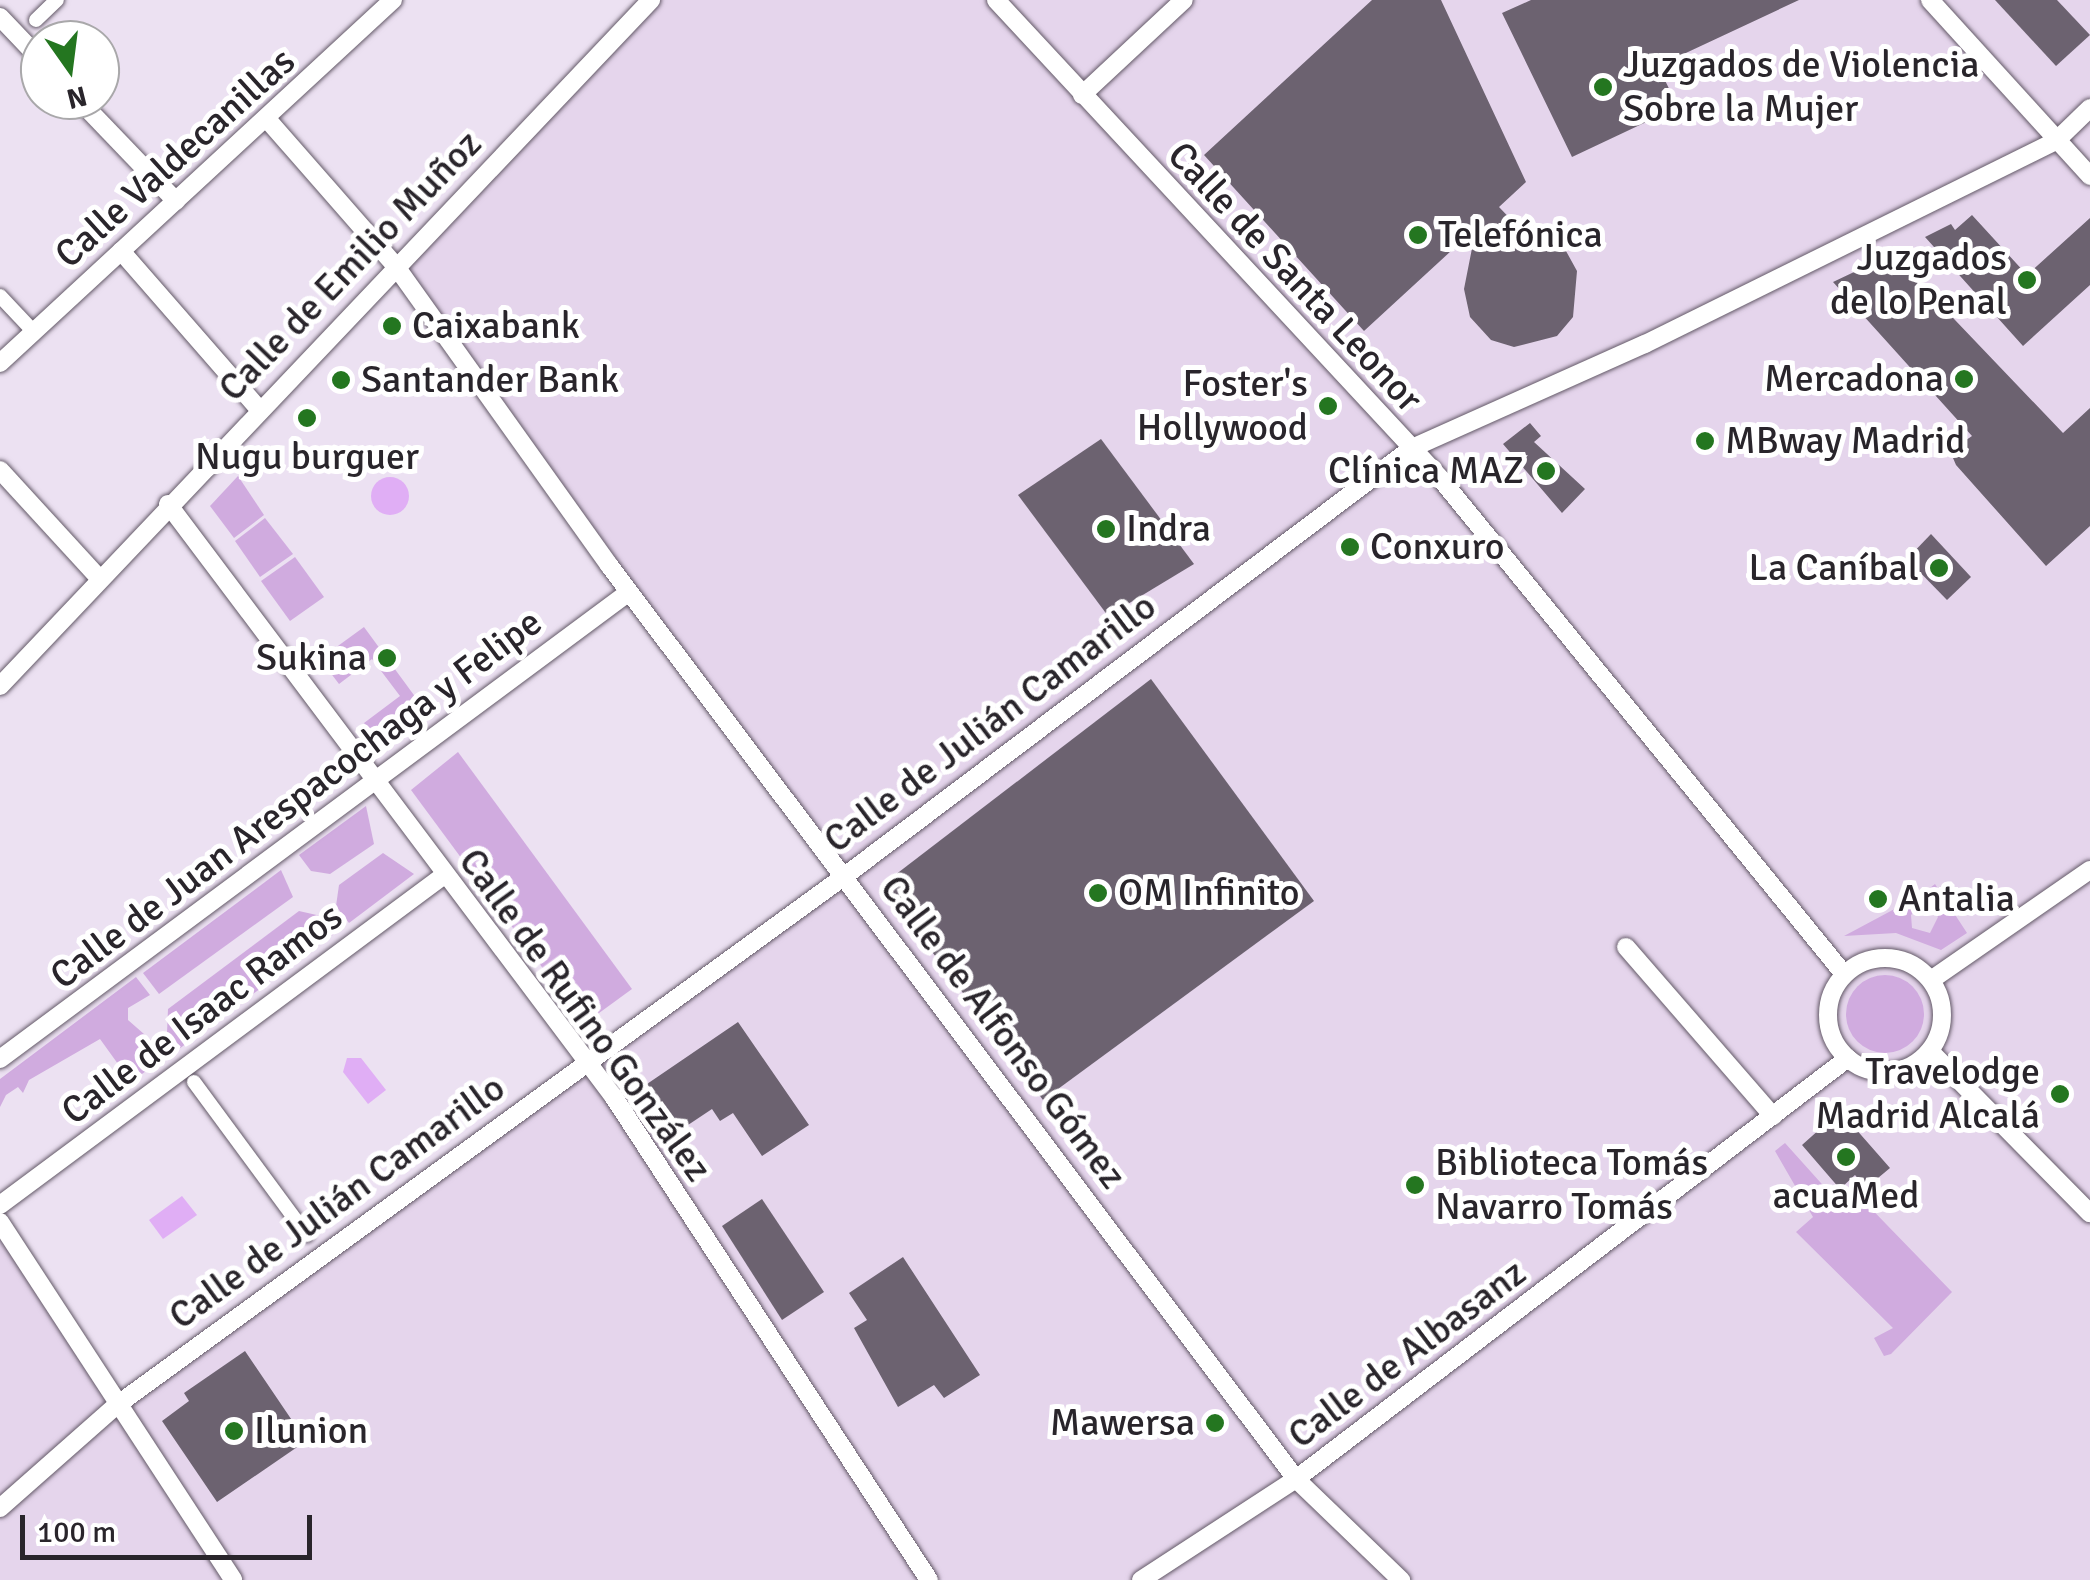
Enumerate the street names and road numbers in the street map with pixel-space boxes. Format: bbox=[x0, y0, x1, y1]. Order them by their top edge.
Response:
street label: Calle Valdecanillas bbox=[46, 38, 304, 278]
street label: Calle de Emilio Muñoz bbox=[209, 121, 491, 411]
street label: Calle de Santa Leonor bbox=[1158, 133, 1432, 421]
street label: Calle de Julián Camarillo bbox=[815, 583, 1165, 863]
street label: Calle de Juan Arespacochaga y Felipe bbox=[41, 599, 551, 999]
street label: Calle de Rufino González bbox=[449, 840, 721, 1190]
street label: Calle de Alfonso Gómez bbox=[870, 866, 1136, 1198]
street label: Calle de Isaac Ramos bbox=[53, 894, 351, 1134]
street label: Calle de Julián Camarillo bbox=[160, 1065, 514, 1339]
street label: Calle de Albasanz bbox=[1279, 1250, 1535, 1458]

